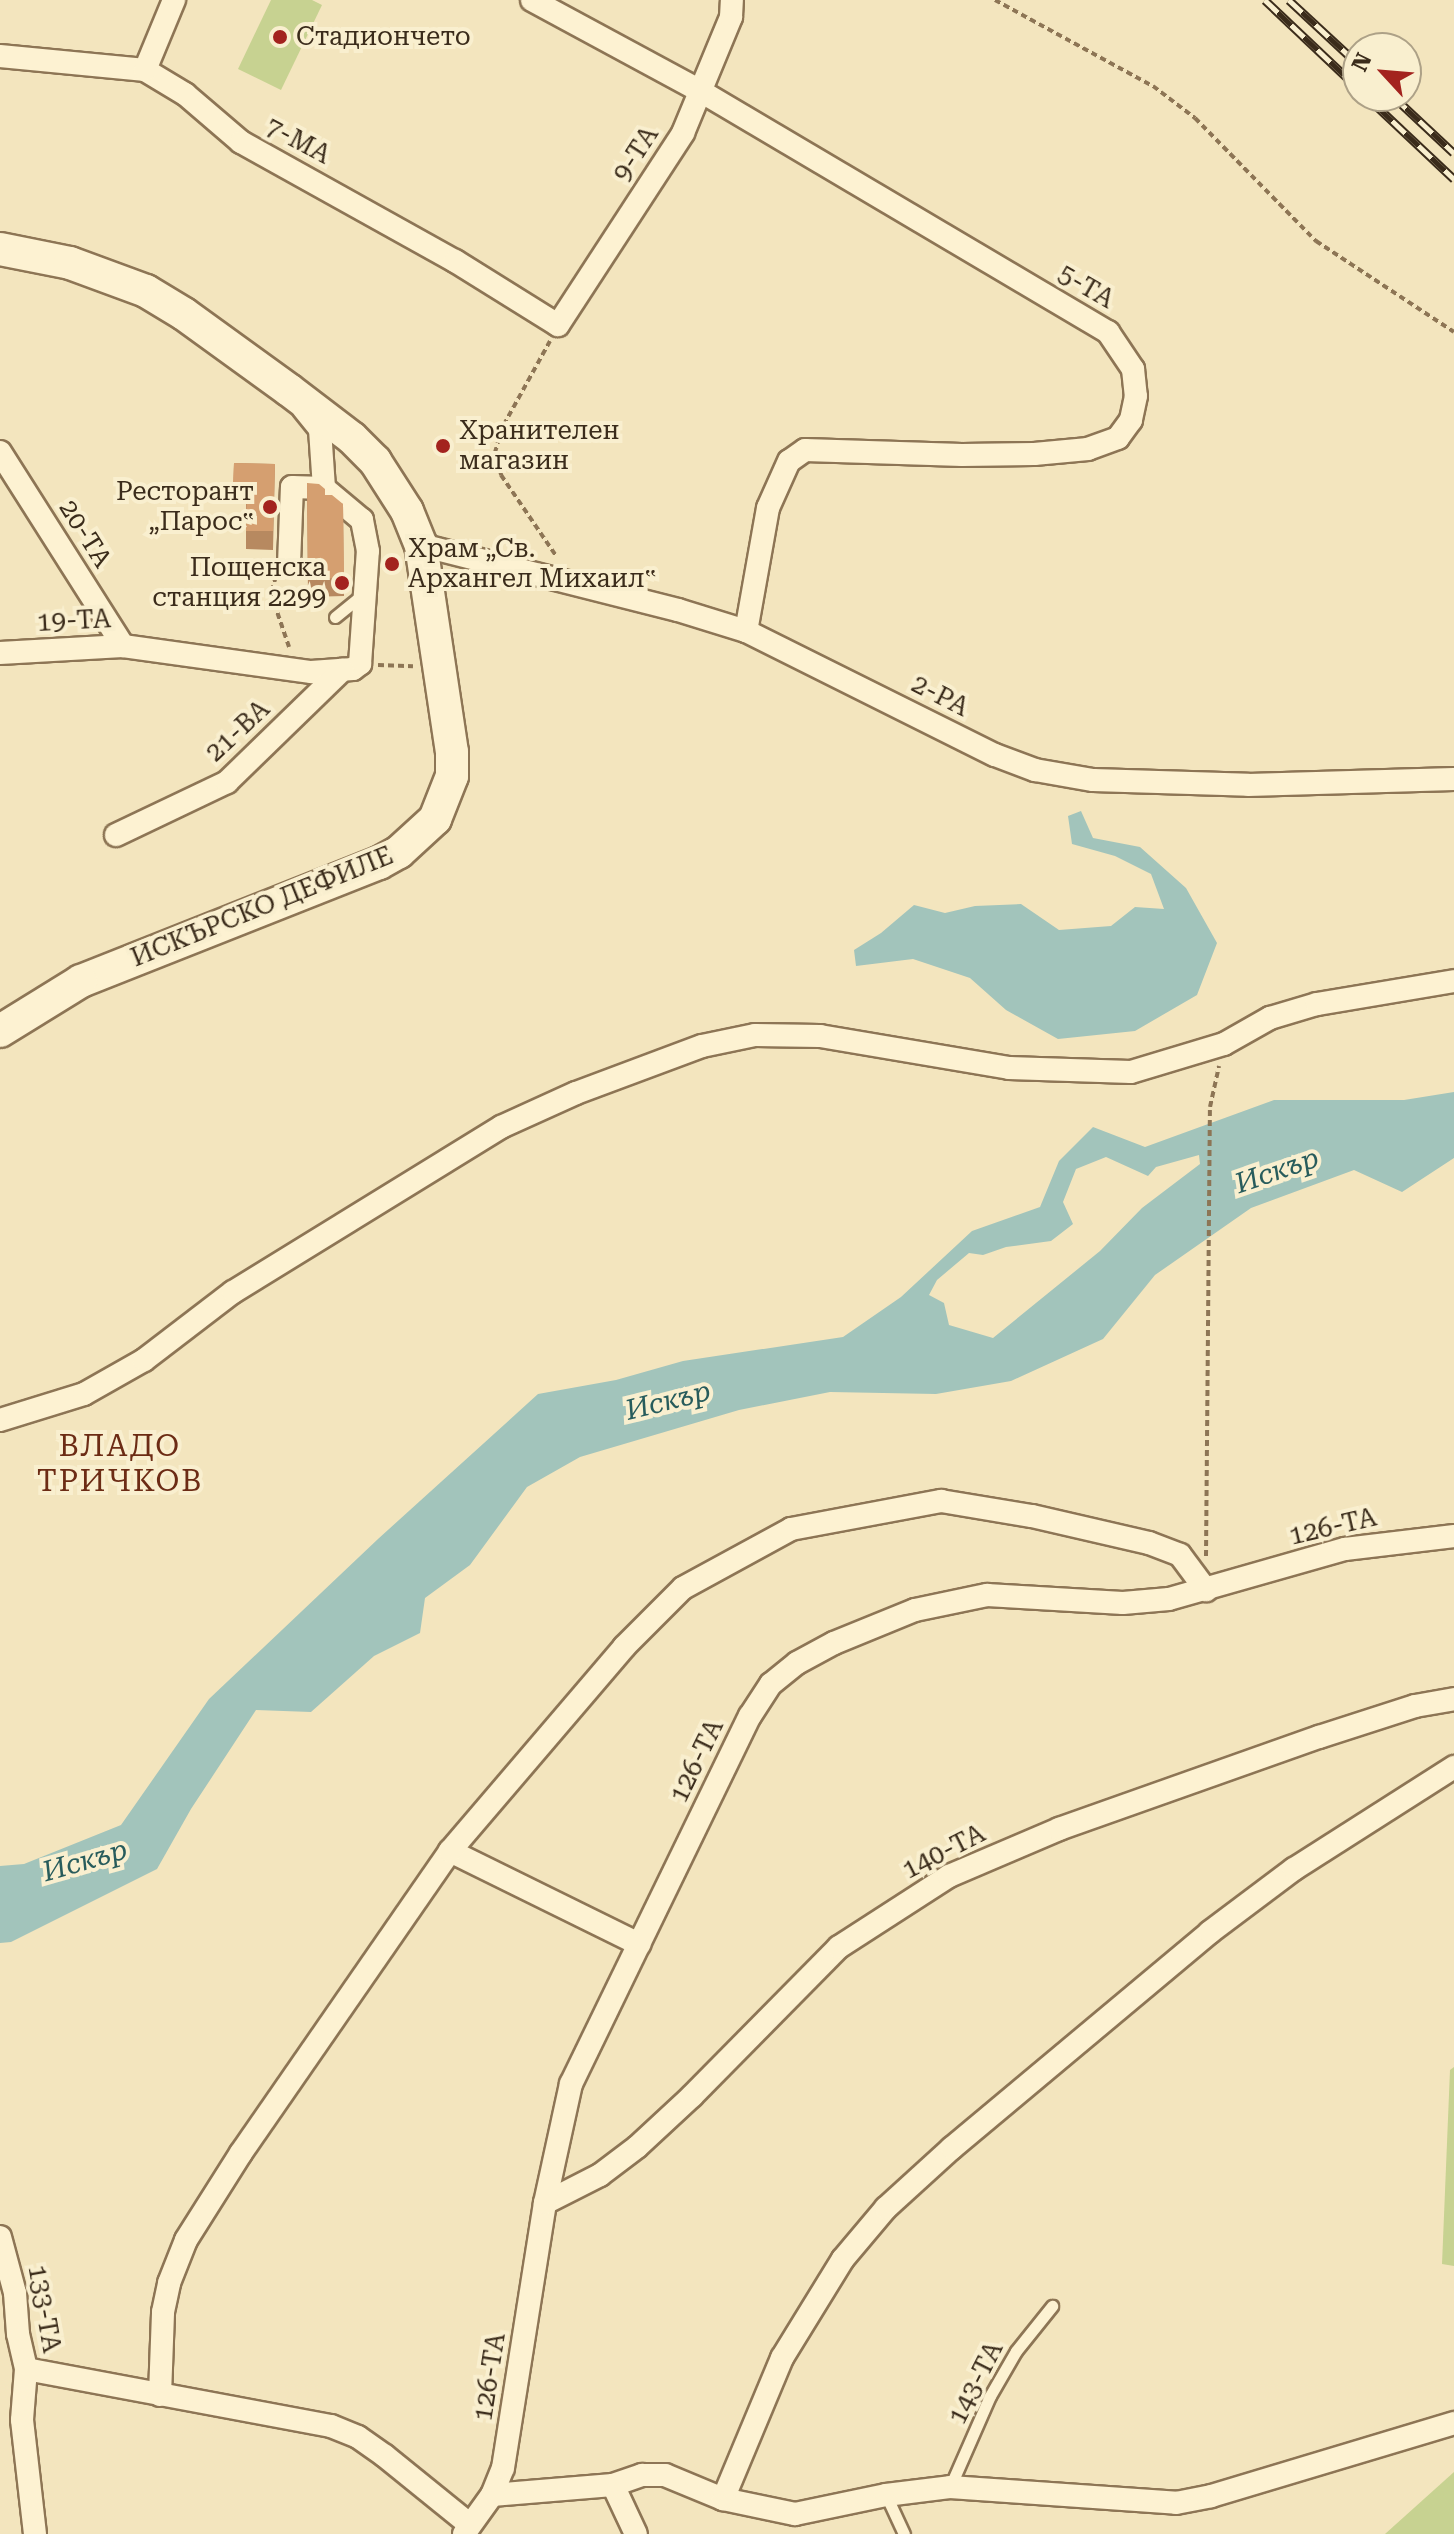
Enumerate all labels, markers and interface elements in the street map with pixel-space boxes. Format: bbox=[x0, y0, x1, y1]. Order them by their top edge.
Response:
place label: Стадиончето bbox=[296, 21, 471, 53]
marker: Стадиончето bbox=[271, 28, 289, 46]
north arrow bbox=[1342, 32, 1422, 112]
text: N bbox=[1347, 49, 1377, 75]
street label: 7-МА bbox=[260, 111, 336, 171]
street label: 9-ТА bbox=[607, 120, 665, 188]
street label: 5-ТА bbox=[1052, 259, 1120, 315]
place label: Хранителен магазин bbox=[459, 415, 619, 476]
marker: Хранителен магазин bbox=[434, 437, 452, 455]
place label: Ресторант „Парос‟ bbox=[116, 476, 254, 538]
street label: 20-ТА bbox=[52, 494, 118, 574]
marker: Ресторант „Парос‟ bbox=[261, 498, 279, 516]
place label: Храм „Св. Архангел Михаил‟ bbox=[408, 533, 656, 594]
place label: Пощенска станция 2299 bbox=[152, 552, 326, 614]
marker: Храм „Св. Архангел Михаил‟ bbox=[383, 555, 401, 573]
marker: Пощенска станция 2299 bbox=[333, 574, 351, 592]
street label: 19-ТА bbox=[36, 603, 112, 639]
street label: 2-РА bbox=[906, 669, 974, 723]
street label: 21-ВА bbox=[200, 694, 276, 768]
street label: ИСКЪРСКО ДЕФИЛЕ bbox=[126, 840, 398, 974]
water label: Искър bbox=[1231, 1141, 1323, 1201]
water label: Искър bbox=[622, 1374, 714, 1428]
district label: ВЛАДО ТРИЧКОВ bbox=[37, 1428, 203, 1498]
street label: 126-ТА bbox=[1286, 1502, 1380, 1552]
street label: 126-ТА bbox=[664, 1714, 730, 1808]
street label: 140-ТА bbox=[897, 1818, 991, 1886]
water label: Искър bbox=[39, 1833, 131, 1889]
street label: 133-ТА bbox=[21, 2263, 67, 2355]
street label: 126-ТА bbox=[468, 2331, 512, 2423]
street label: 143-ТА bbox=[942, 2336, 1010, 2430]

